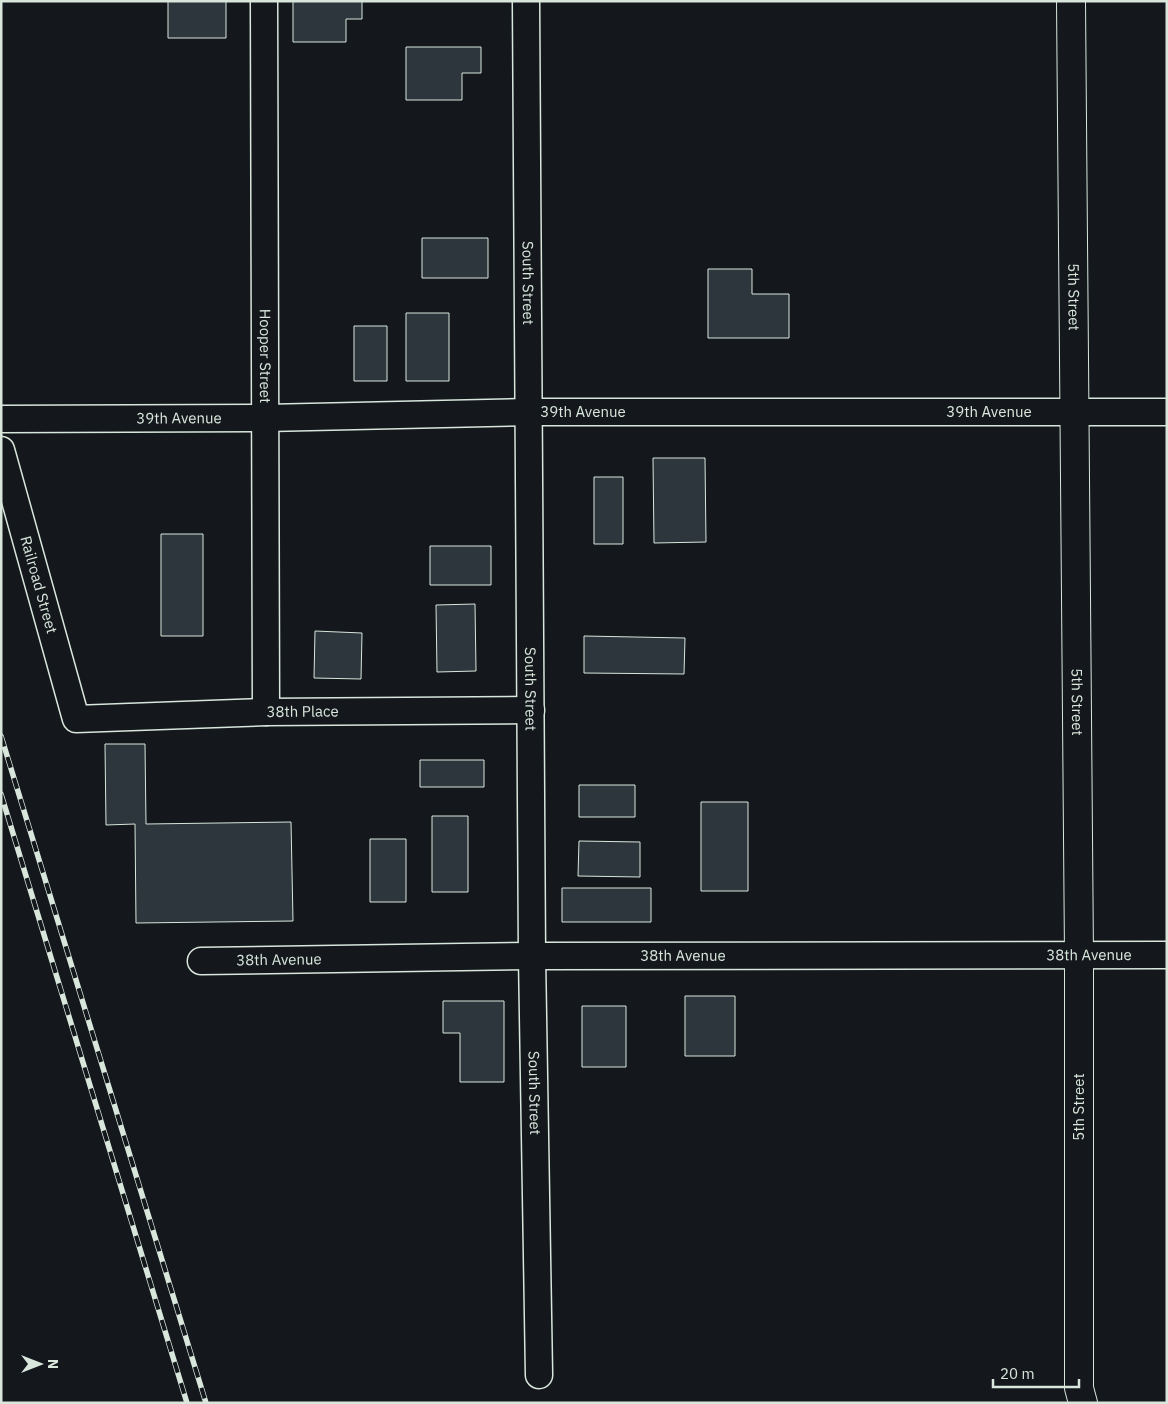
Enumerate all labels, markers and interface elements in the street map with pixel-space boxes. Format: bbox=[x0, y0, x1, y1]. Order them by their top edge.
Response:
street label: South Street bbox=[519, 241, 538, 325]
street label: 5th Street bbox=[1064, 263, 1084, 331]
street label: Hooper Street bbox=[256, 309, 275, 403]
street label: 39th Avenue bbox=[540, 402, 626, 421]
street label: 39th Avenue bbox=[946, 402, 1032, 421]
street label: 39th Avenue bbox=[136, 408, 222, 427]
street label: Railroad Street bbox=[16, 534, 62, 636]
street label: South Street bbox=[521, 647, 541, 731]
street label: 5th Street bbox=[1068, 668, 1087, 736]
street label: 38th Place bbox=[266, 701, 339, 721]
street label: 38th Avenue bbox=[1046, 945, 1132, 964]
street label: 38th Avenue bbox=[640, 946, 726, 965]
street label: 38th Avenue bbox=[236, 949, 322, 969]
street label: South Street bbox=[525, 1051, 545, 1135]
street label: 5th Street bbox=[1069, 1073, 1088, 1141]
north arrow bbox=[15, 1339, 65, 1389]
scale bar bbox=[993, 1356, 1079, 1388]
text: N bbox=[44, 1359, 62, 1369]
text: 20 m bbox=[1000, 1364, 1035, 1383]

